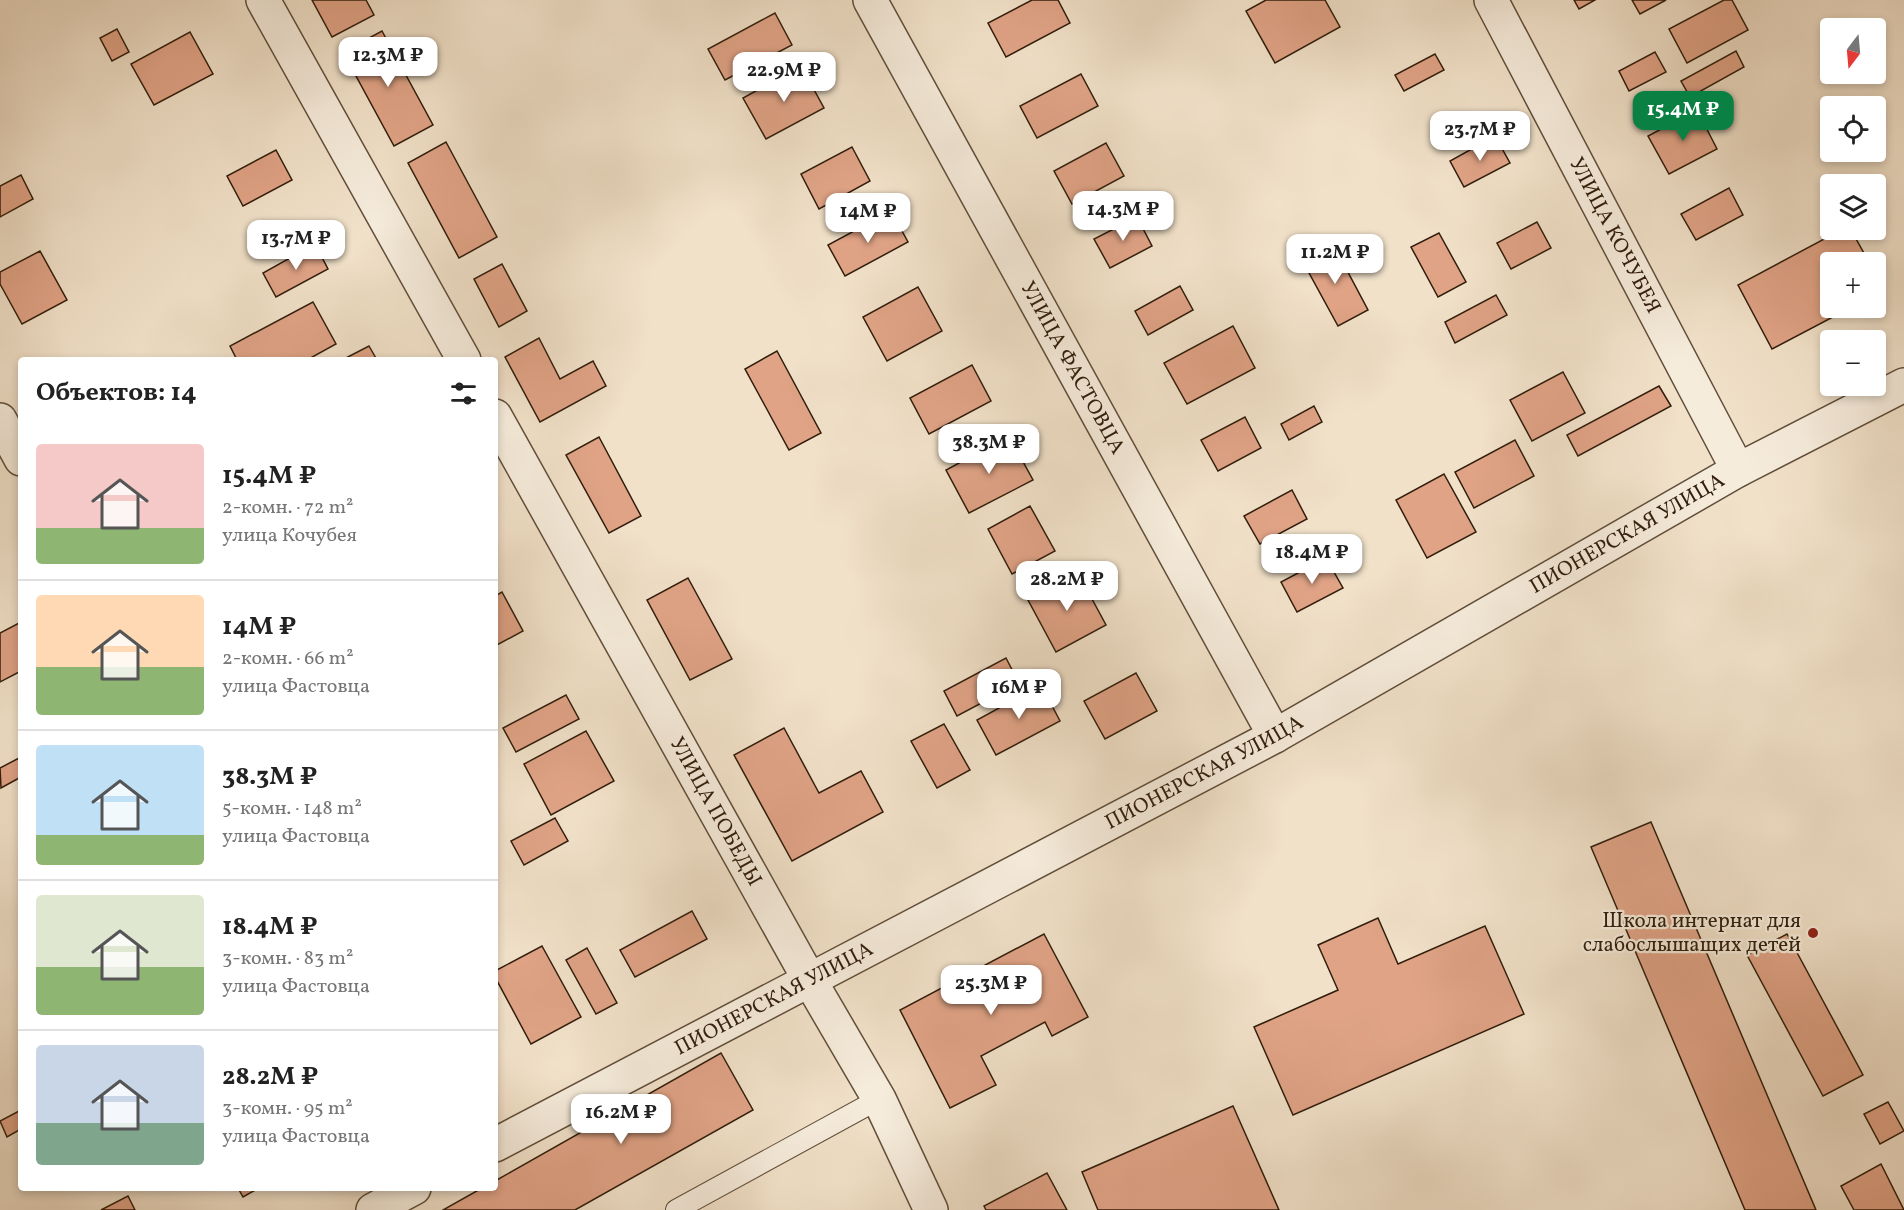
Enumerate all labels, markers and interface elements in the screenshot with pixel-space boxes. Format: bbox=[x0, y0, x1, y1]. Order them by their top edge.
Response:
north arrow bbox=[1820, 18, 1886, 84]
map controls bbox=[1820, 18, 1886, 396]
pin: 12.3M ₽ bbox=[333, 37, 443, 88]
text: 12.3M ₽ bbox=[353, 42, 423, 70]
pin: 22.9M ₽ bbox=[729, 52, 839, 103]
text: 22.9M ₽ bbox=[747, 57, 821, 85]
pin: 15.4M ₽ bbox=[1628, 91, 1738, 142]
text: 15.4M ₽ bbox=[1647, 96, 1719, 124]
button: locate bbox=[1820, 96, 1886, 162]
pin: 23.7M ₽ bbox=[1425, 111, 1535, 162]
text: 23.7M ₽ bbox=[1444, 116, 1516, 144]
street label: УЛИЦА КОЧУБЕЯ bbox=[1562, 152, 1668, 319]
button: layers bbox=[1820, 174, 1886, 240]
pin: 14.3M ₽ bbox=[1068, 191, 1178, 242]
pin: 14M ₽ bbox=[826, 193, 910, 244]
text: 14.3M ₽ bbox=[1087, 196, 1159, 224]
text: 14M ₽ bbox=[839, 198, 897, 226]
pin: 13.7M ₽ bbox=[241, 220, 351, 271]
text: 13.7M ₽ bbox=[261, 225, 331, 253]
pin: 11.2M ₽ bbox=[1280, 234, 1390, 285]
text: 11.2M ₽ bbox=[1300, 239, 1370, 267]
button: + bbox=[1820, 252, 1886, 318]
street label: УЛИЦА ФАСТОВЦА bbox=[1013, 276, 1132, 460]
button: − bbox=[1820, 330, 1886, 396]
text: Объектов: 14 bbox=[36, 375, 197, 411]
icon: filters bbox=[447, 377, 480, 410]
pin: 38.3M ₽ bbox=[934, 424, 1044, 475]
text: 38.3M ₽ bbox=[952, 429, 1026, 457]
text: 15.4M ₽ bbox=[222, 458, 316, 494]
street label: ПИОНЕРСКАЯ УЛИЦА bbox=[1524, 466, 1730, 601]
icon: home bbox=[84, 468, 156, 540]
text: 2-комн. · 72 m² bbox=[222, 494, 353, 522]
text: улица Кочубея bbox=[222, 522, 357, 550]
pin: 18.4M ₽ bbox=[1257, 534, 1367, 585]
text: 18.4M ₽ bbox=[1275, 539, 1349, 567]
pin: 28.2M ₽ bbox=[1012, 561, 1122, 612]
text: 28.2M ₽ bbox=[1030, 566, 1104, 594]
text: 14M ₽ bbox=[222, 609, 296, 645]
icon: home bbox=[84, 619, 156, 691]
text: 2-комн. · 66 m² bbox=[222, 645, 354, 673]
pin: 16M ₽ bbox=[977, 669, 1061, 720]
text: улица Фастовца bbox=[222, 673, 370, 701]
text: 16M ₽ bbox=[991, 674, 1047, 702]
street label: ПИОНЕРСКАЯ УЛИЦА bbox=[1100, 708, 1309, 837]
street label: УЛИЦА ПОБЕДЫ bbox=[662, 732, 769, 891]
text: 38.3M ₽ bbox=[222, 759, 317, 795]
icon: home bbox=[84, 769, 156, 841]
text: 5-комн. · 148 m² bbox=[222, 795, 362, 823]
text: улица Фастовца bbox=[222, 823, 370, 851]
place label: Школа интернат для слабослышащих детей bbox=[1583, 907, 1801, 960]
text: 18.4M ₽ bbox=[222, 909, 318, 945]
icon: home bbox=[84, 919, 156, 991]
marker: Школа интернат для слабослышащих детей bbox=[1806, 926, 1820, 940]
street label: ПИОНЕРСКАЯ УЛИЦА bbox=[670, 935, 879, 1063]
text: 3-комн. · 83 m² bbox=[222, 945, 353, 973]
pin: 25.3M ₽ bbox=[936, 965, 1046, 1016]
text: 25.3M ₽ bbox=[955, 970, 1027, 998]
text: улица Фастовца bbox=[222, 973, 370, 1001]
text: 28.2M ₽ bbox=[222, 1059, 318, 1095]
icon: home bbox=[84, 1069, 156, 1141]
pin: 16.2M ₽ bbox=[566, 1094, 676, 1145]
text: 3-комн. · 95 m² bbox=[222, 1095, 353, 1123]
text: 16.2M ₽ bbox=[585, 1099, 657, 1127]
text: улица Фастовца bbox=[222, 1123, 370, 1151]

